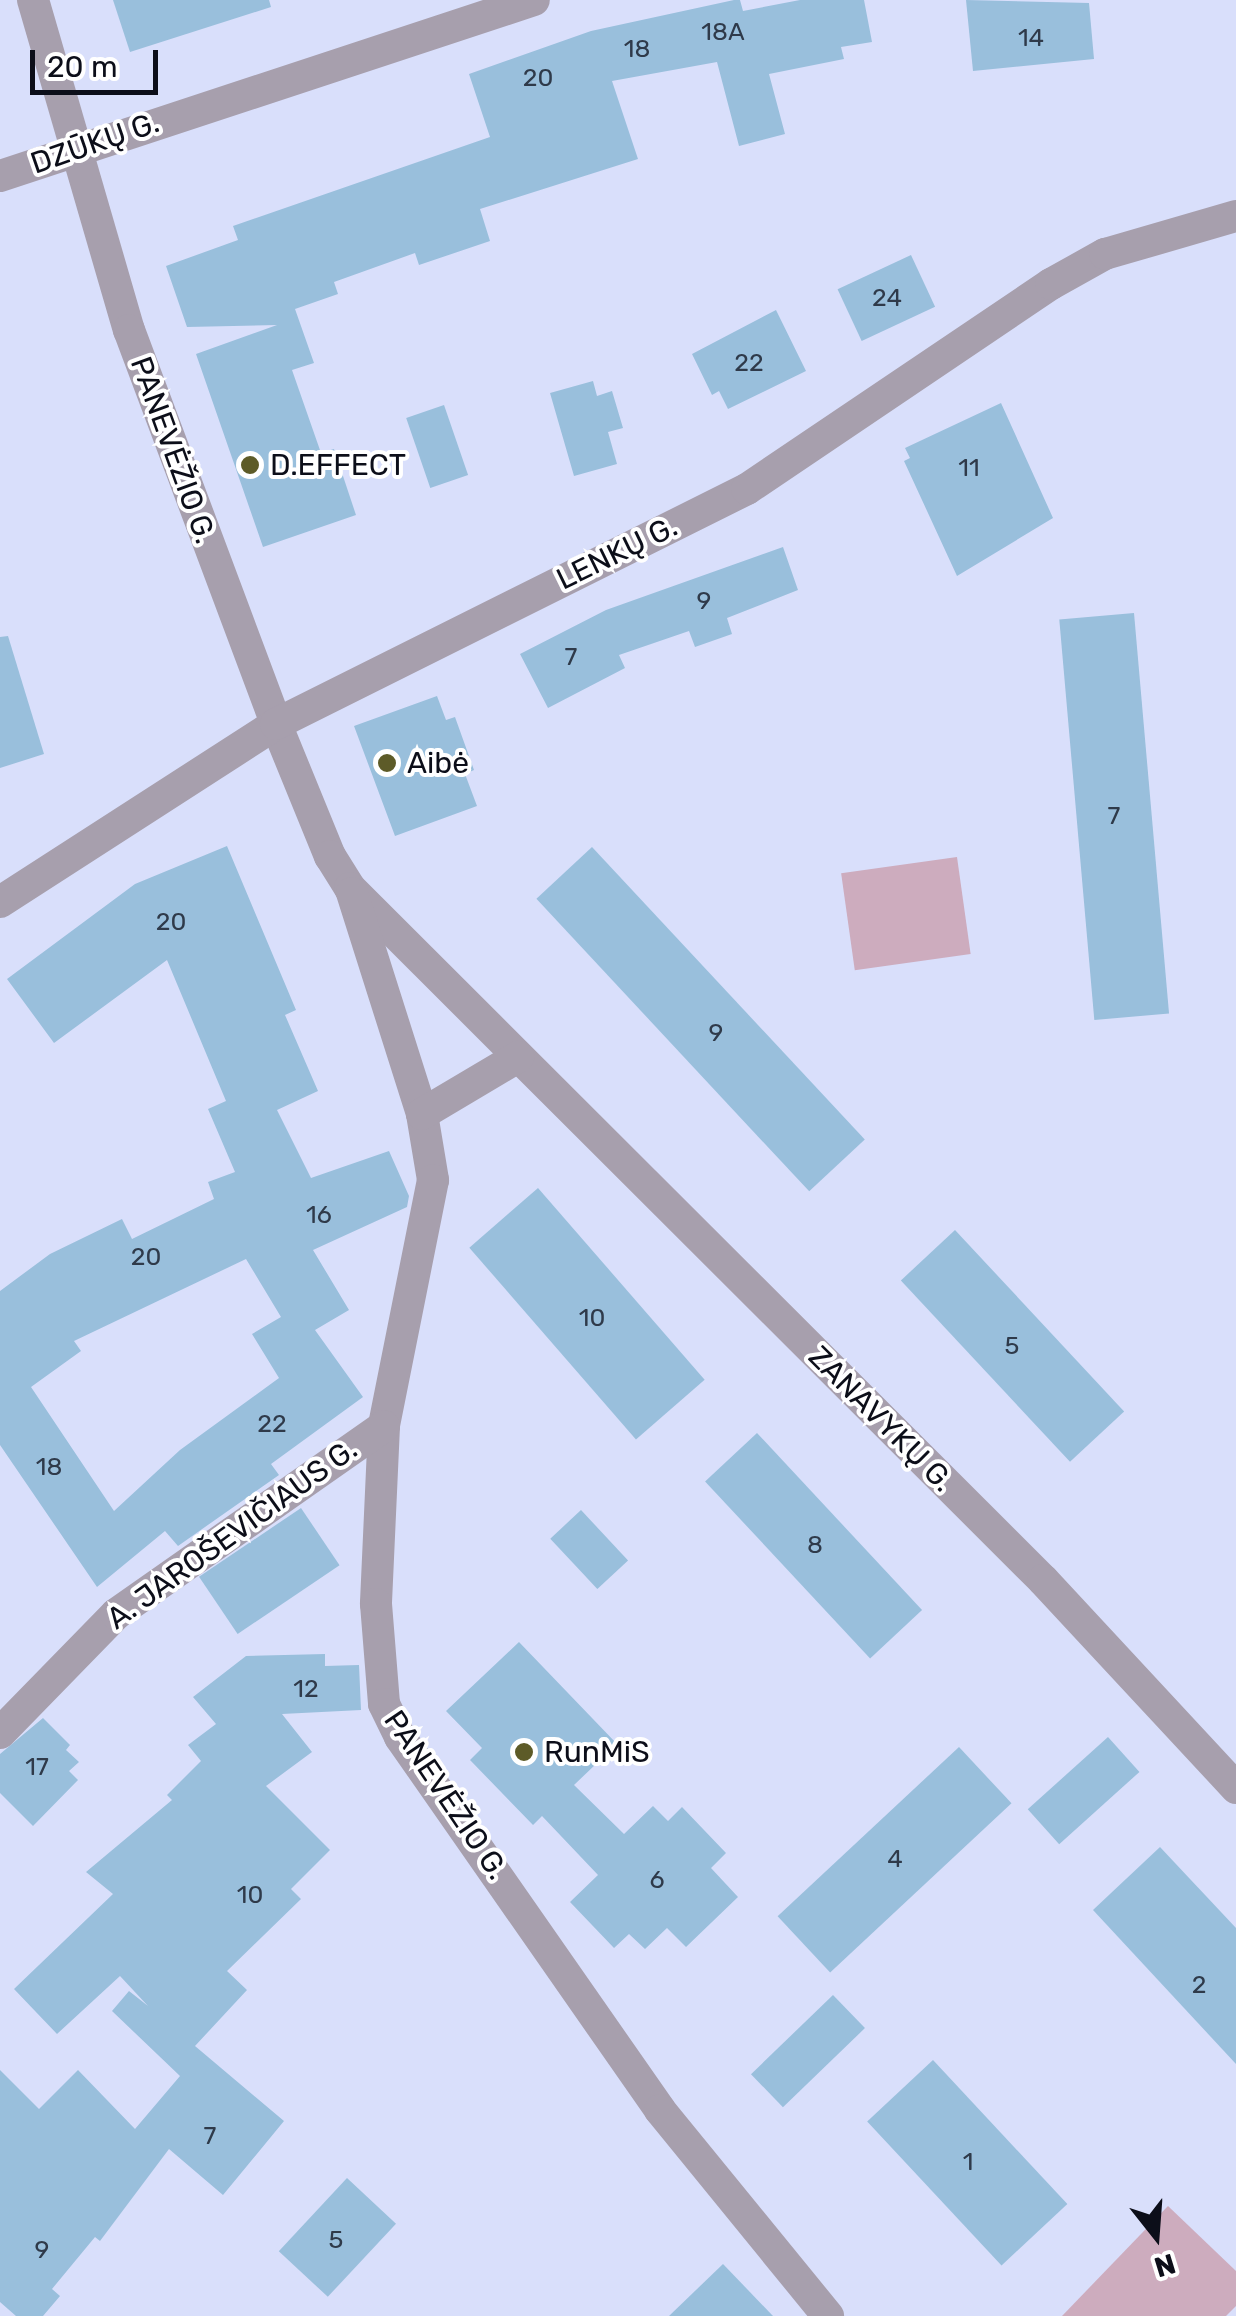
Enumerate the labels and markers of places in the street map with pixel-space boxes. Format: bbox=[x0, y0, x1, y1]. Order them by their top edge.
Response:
place label: D.EFFECT bbox=[270, 447, 406, 483]
marker: D.EFFECT bbox=[239, 454, 261, 476]
place label: Aibė bbox=[407, 745, 469, 781]
marker: Aibė bbox=[376, 752, 398, 774]
place label: RunMiS bbox=[544, 1734, 650, 1770]
marker: RunMiS bbox=[513, 1741, 535, 1763]

